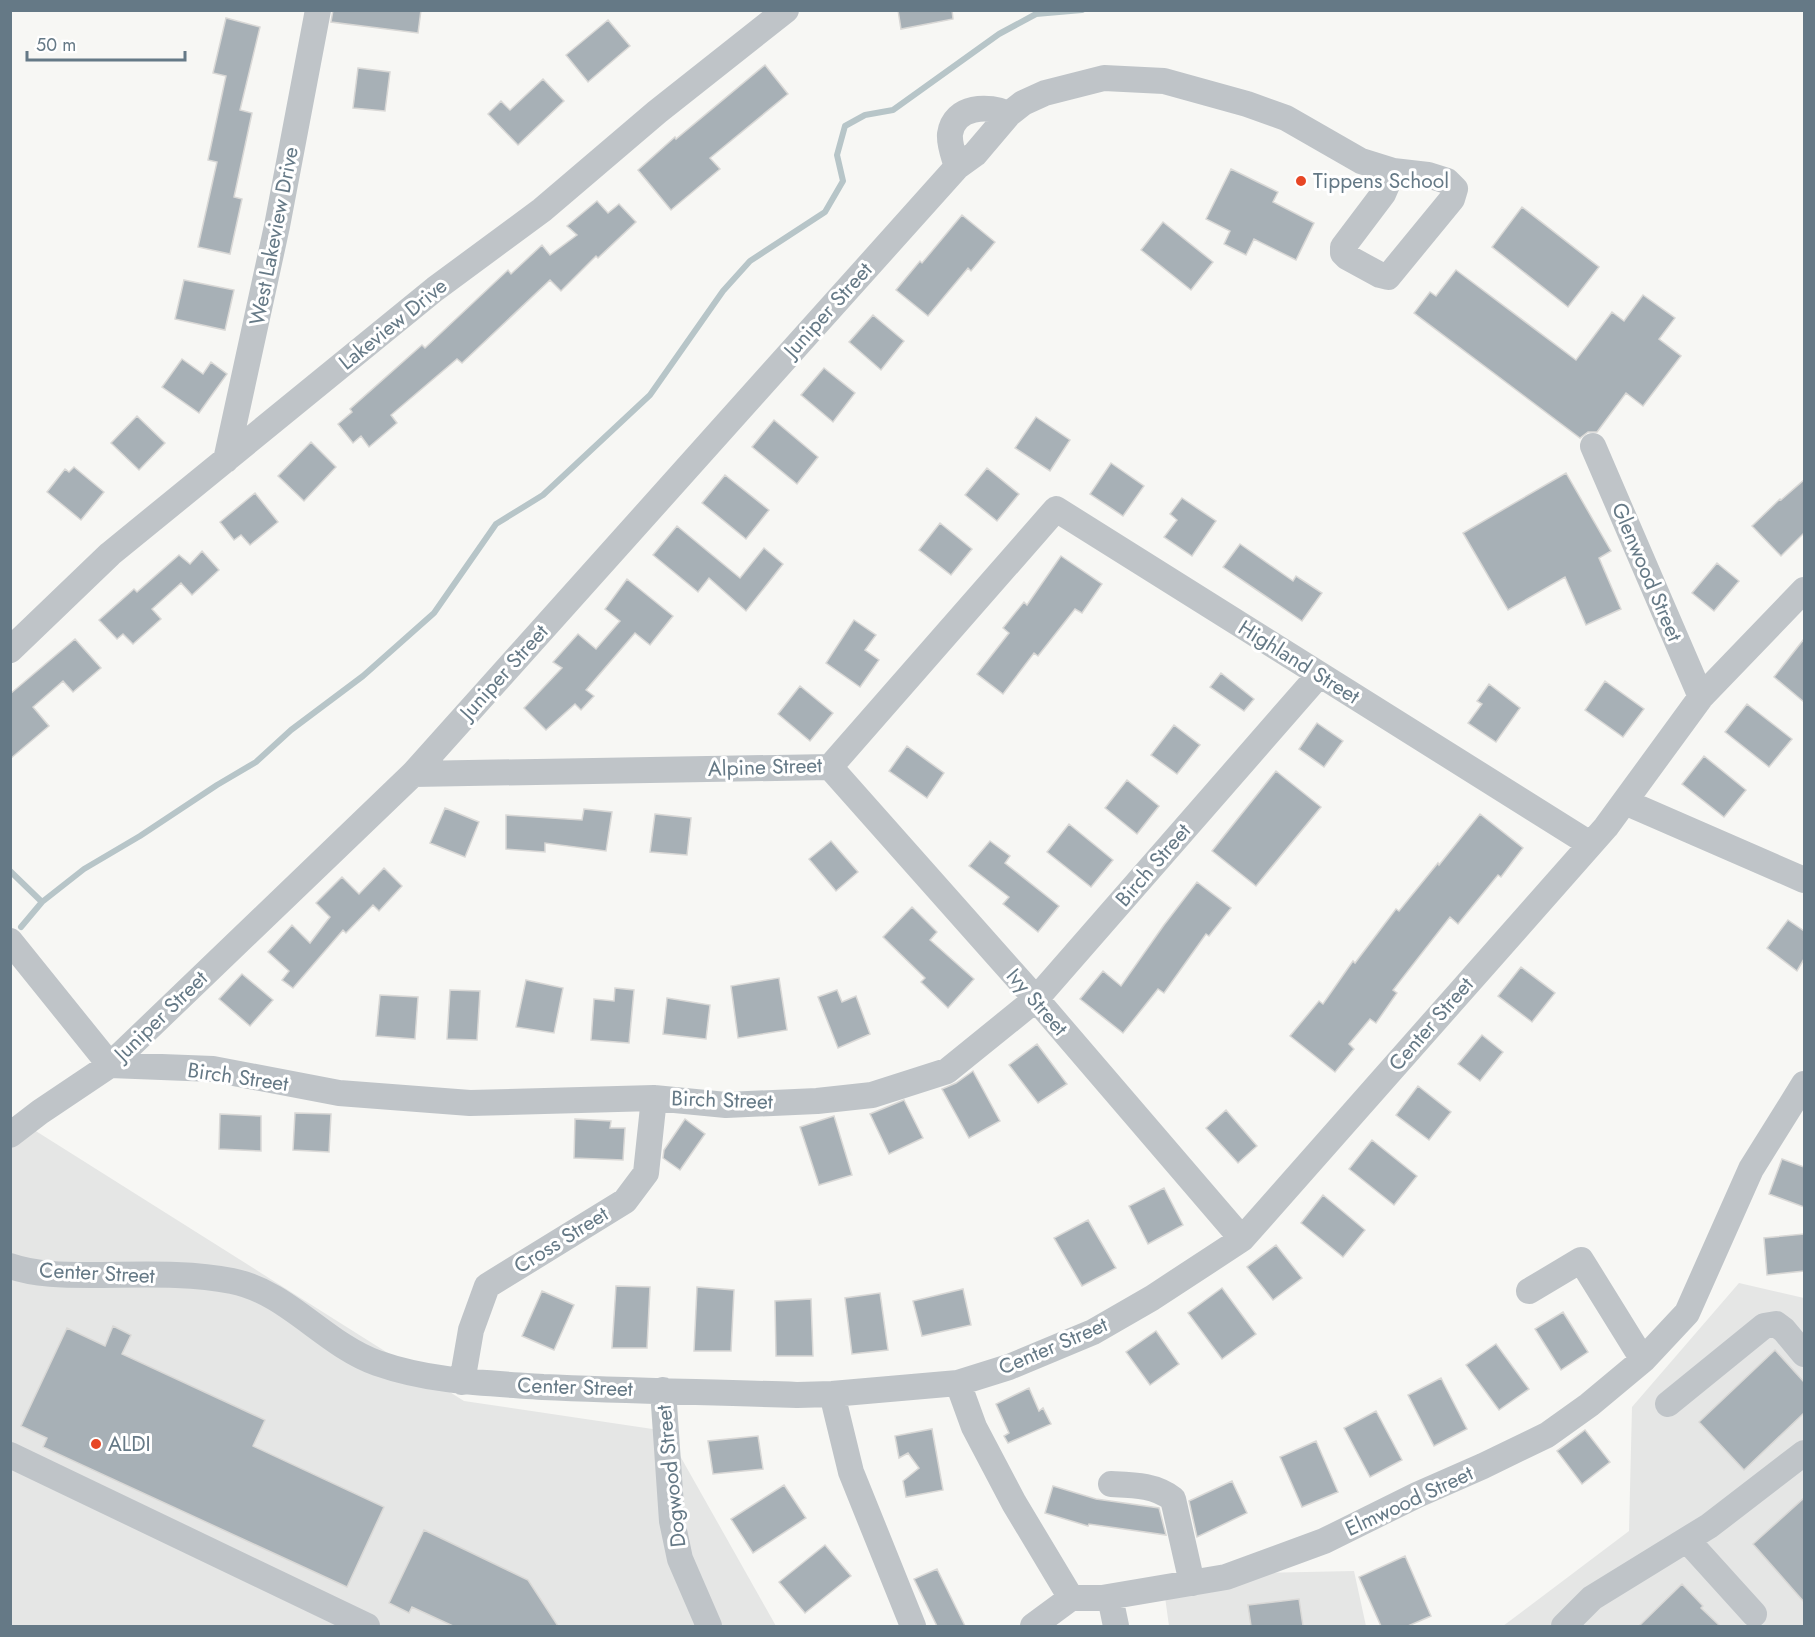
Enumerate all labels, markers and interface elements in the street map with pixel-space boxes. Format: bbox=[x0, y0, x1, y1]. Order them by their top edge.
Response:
scale bar bbox=[27, 24, 184, 62]
text: 50 m bbox=[36, 32, 76, 58]
street label: West Lakeview Drive bbox=[242, 144, 306, 328]
place label: Tippens School bbox=[1313, 166, 1449, 196]
marker: Tippens School bbox=[1294, 174, 1308, 188]
street label: Juniper Street bbox=[775, 256, 879, 366]
street label: Lakeview Drive bbox=[332, 271, 454, 377]
street label: Glenwood Street bbox=[1604, 498, 1690, 646]
street label: Highland Street bbox=[1233, 613, 1365, 711]
street label: Juniper Street bbox=[451, 618, 555, 728]
street label: Alpine Street bbox=[707, 750, 823, 784]
street label: Birch Street bbox=[1108, 817, 1198, 913]
street label: Ivy Street bbox=[999, 962, 1075, 1042]
street label: Juniper Street bbox=[106, 964, 214, 1070]
street label: Center Street bbox=[1382, 970, 1480, 1078]
street label: Birch Street bbox=[186, 1055, 290, 1099]
street label: Birch Street bbox=[671, 1083, 773, 1117]
street label: Cross Street bbox=[508, 1199, 614, 1281]
street label: Center Street bbox=[38, 1255, 156, 1291]
street label: Center Street bbox=[994, 1310, 1112, 1382]
street label: Center Street bbox=[517, 1370, 633, 1404]
street label: Dogwood Street bbox=[649, 1403, 693, 1549]
place label: ALDI bbox=[108, 1429, 151, 1459]
marker: ALDI bbox=[89, 1437, 103, 1451]
street label: Elmwood Street bbox=[1340, 1458, 1478, 1544]

